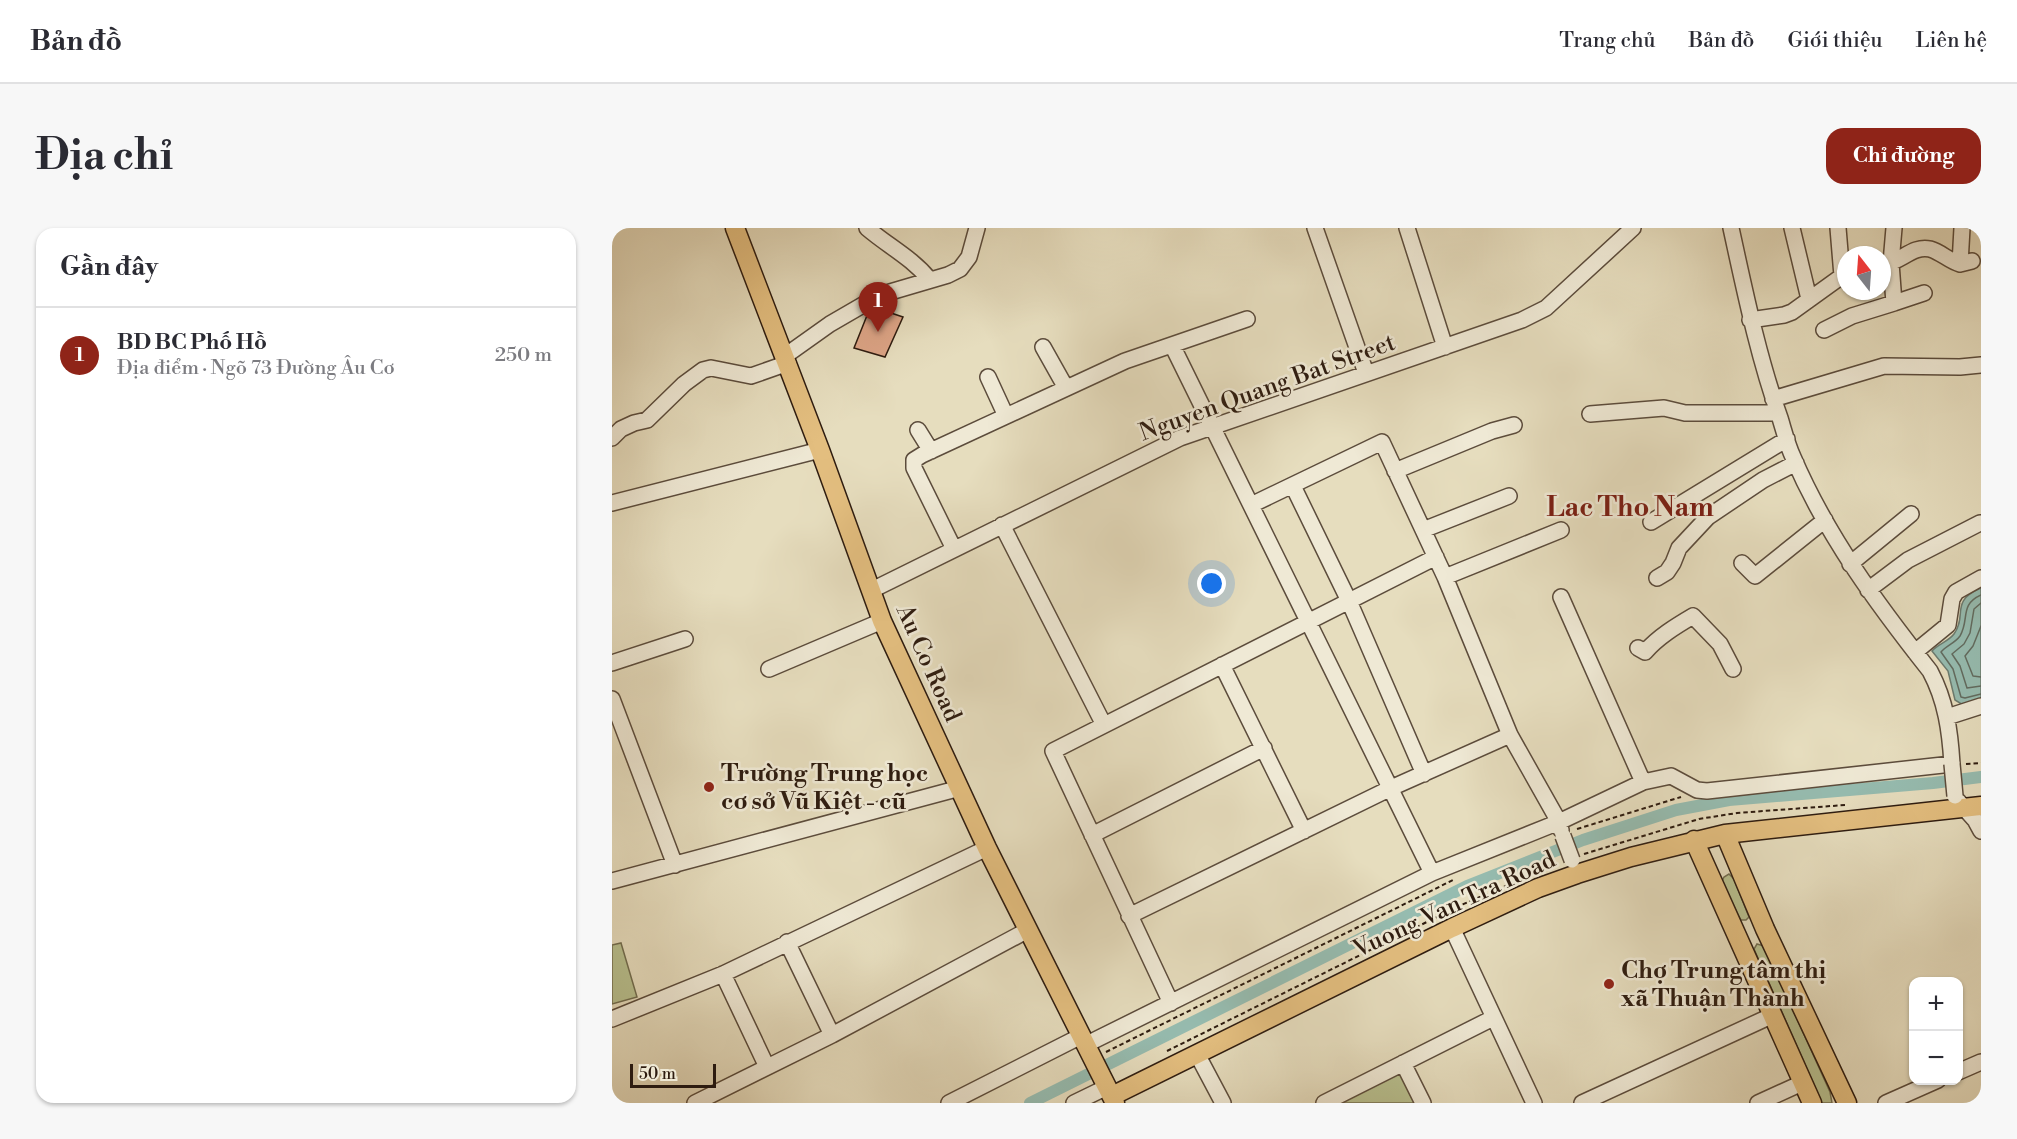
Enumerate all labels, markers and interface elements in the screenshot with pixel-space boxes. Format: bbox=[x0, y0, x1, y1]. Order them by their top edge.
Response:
text: Bản đồ bbox=[30, 24, 122, 59]
text: Trang chủ bbox=[1559, 28, 1655, 54]
text: Bản đồ bbox=[1688, 28, 1754, 54]
text: Giới thiệu bbox=[1787, 28, 1883, 54]
text: Liên hệ bbox=[1916, 28, 1987, 54]
button: Chỉ đường bbox=[1826, 128, 1981, 184]
text: Địa chỉ bbox=[36, 130, 173, 183]
north arrow bbox=[1837, 246, 1891, 300]
text: Gần đây bbox=[60, 251, 158, 283]
pin: 1 bbox=[858, 282, 898, 332]
street label: Nguyen Quang Bat Street bbox=[1135, 327, 1400, 448]
text: BD BC Phố Hồ bbox=[117, 329, 267, 356]
text: 1 bbox=[75, 343, 84, 368]
text: 250 m bbox=[495, 343, 552, 368]
text: Địa điểm · Ngõ 73 Đường Âu Cơ bbox=[117, 356, 395, 381]
district label: Lac Tho Nam bbox=[1546, 491, 1714, 525]
your location bbox=[1197, 569, 1226, 598]
street label: Au Co Road bbox=[888, 599, 967, 727]
place label: Trường Trung học cơ sở Vũ Kiệt - cũ bbox=[721, 759, 928, 817]
marker: Trường Trung học cơ sở Vũ Kiệt - cũ bbox=[702, 780, 716, 794]
street label: Vuong Van Tra Road bbox=[1347, 845, 1561, 965]
place label: Chợ Trung tâm thị xã Thuận Thành bbox=[1621, 956, 1827, 1014]
marker: Chợ Trung tâm thị xã Thuận Thành bbox=[1602, 977, 1616, 991]
map controls bbox=[1909, 977, 1963, 1085]
button: + bbox=[1909, 977, 1963, 1031]
button: − bbox=[1909, 1031, 1963, 1085]
scale bar bbox=[630, 1061, 716, 1088]
text: 50 m bbox=[639, 1064, 676, 1084]

